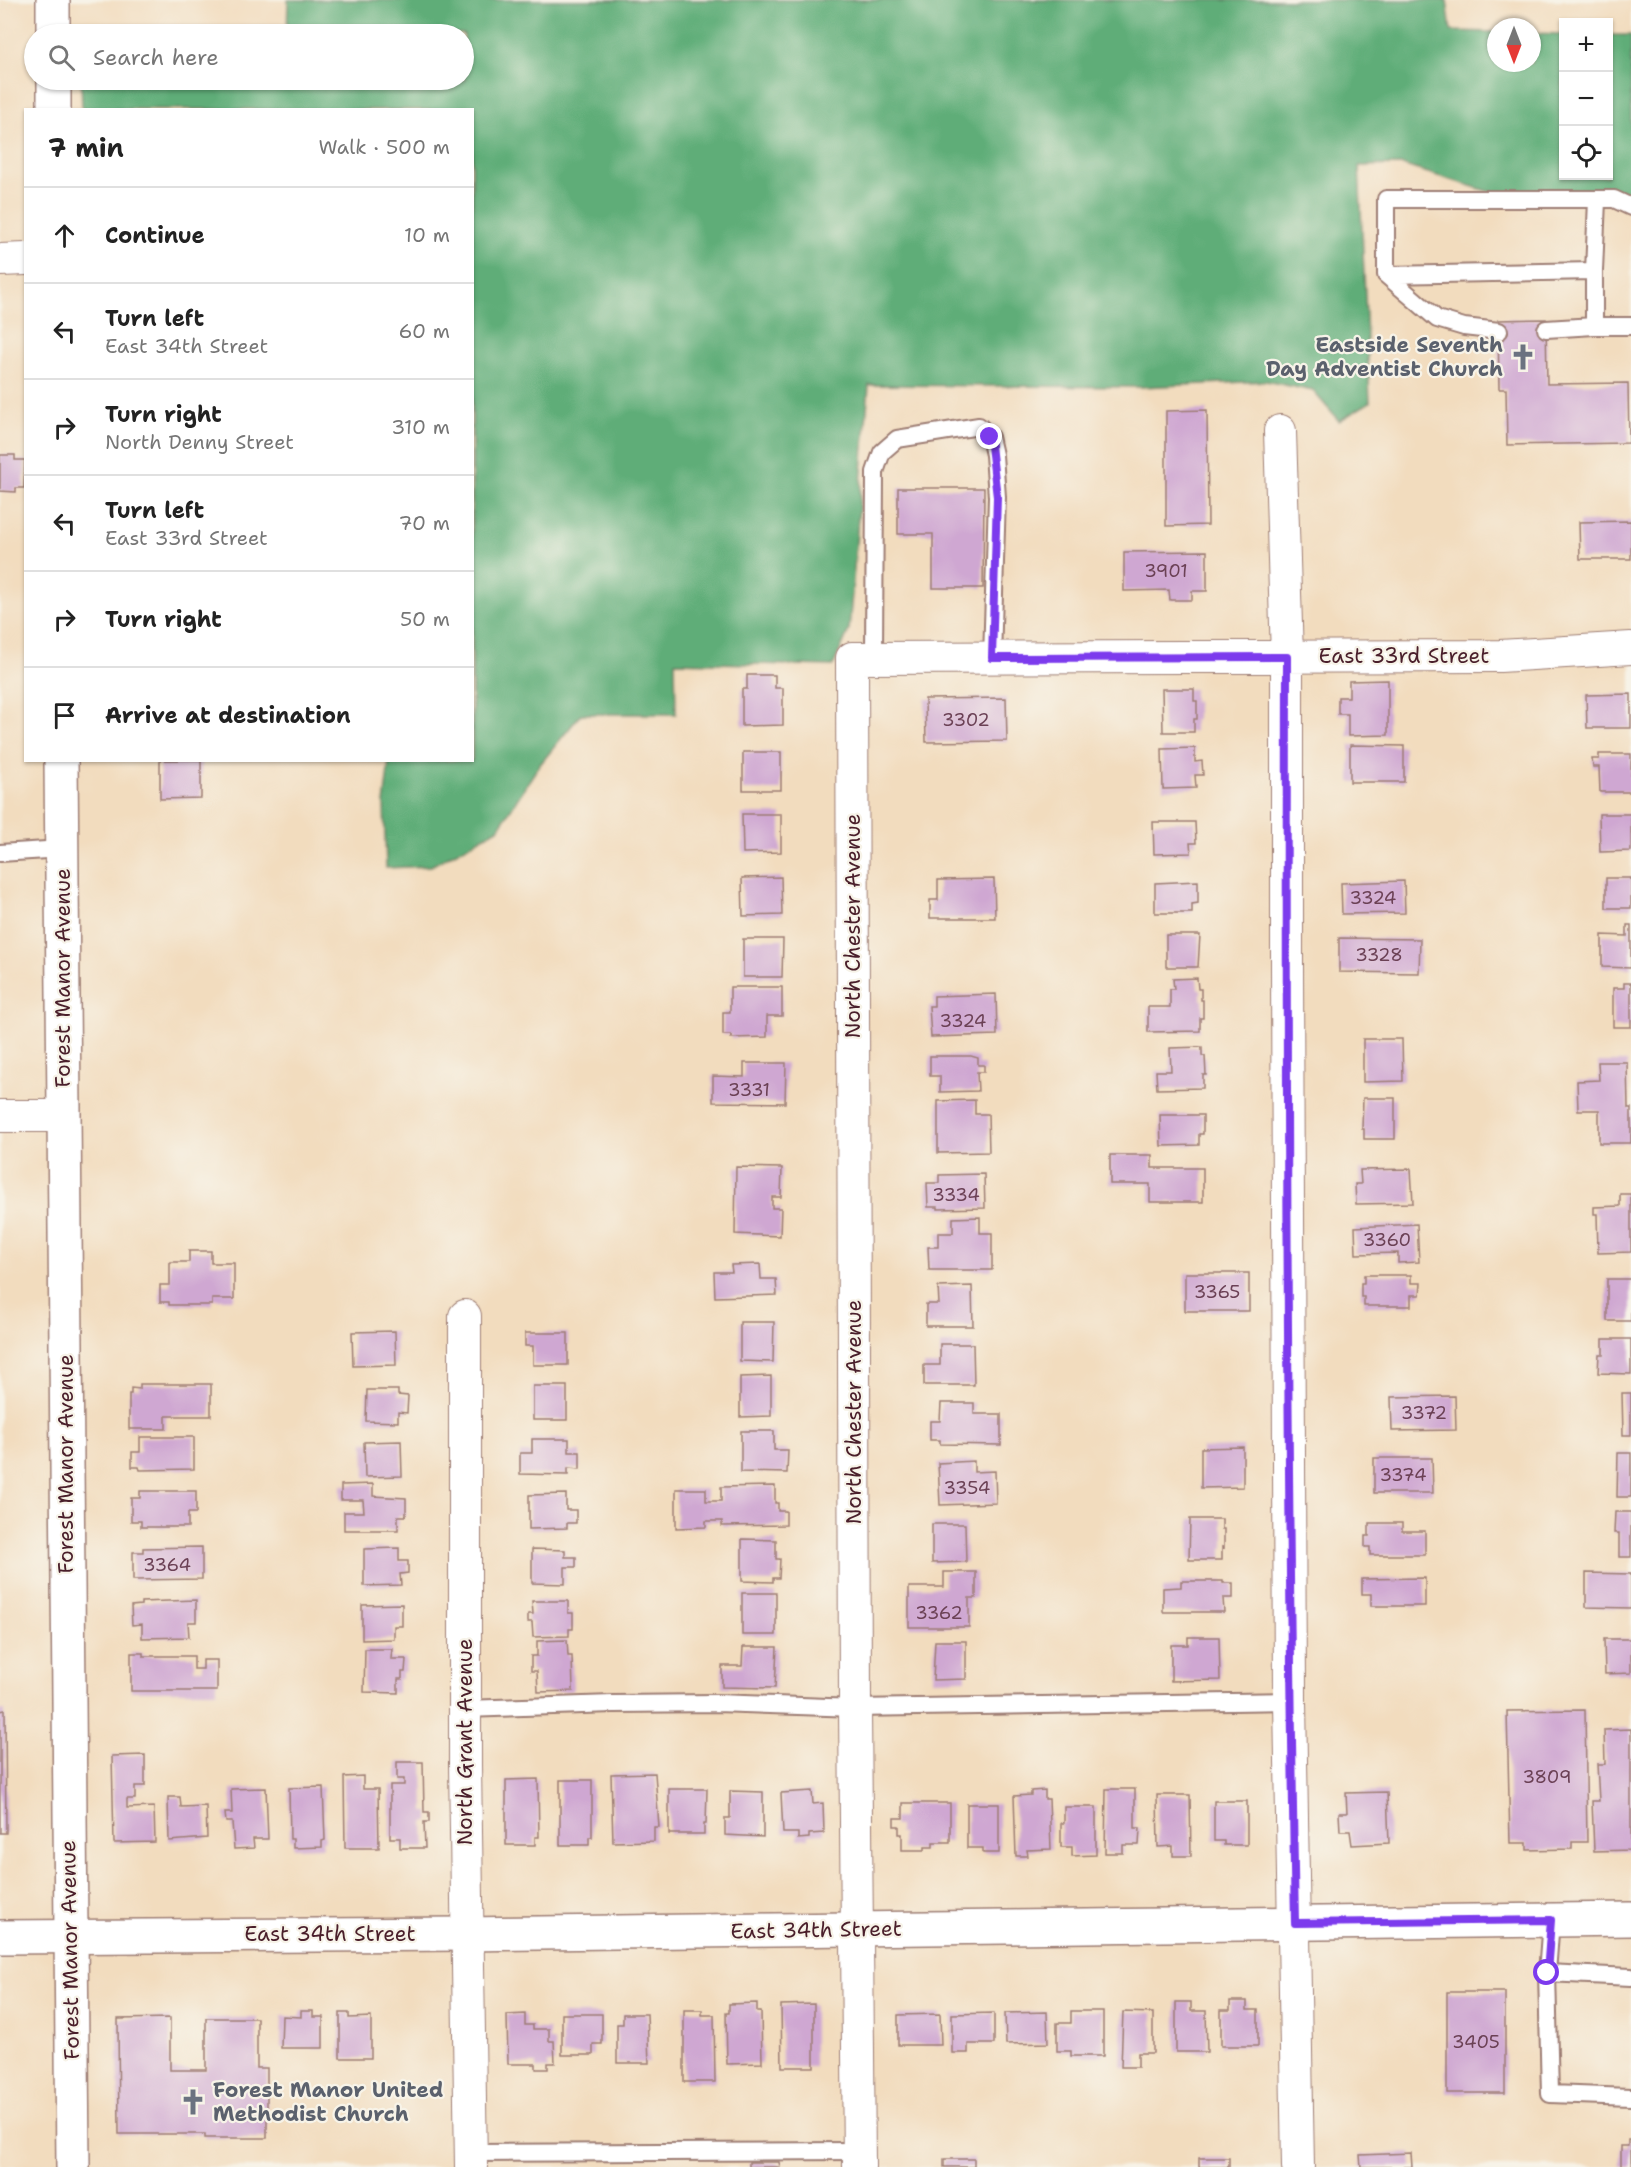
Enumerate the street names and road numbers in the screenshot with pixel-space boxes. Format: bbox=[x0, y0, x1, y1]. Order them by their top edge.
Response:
street label: East 33rd Street bbox=[1319, 642, 1489, 670]
street label: North Chester Avenue bbox=[839, 814, 867, 1038]
street label: Forest Manor Avenue bbox=[49, 868, 77, 1088]
street label: North Chester Avenue bbox=[840, 1300, 868, 1524]
street label: Forest Manor Avenue bbox=[52, 1354, 80, 1574]
street label: North Grant Avenue bbox=[451, 1638, 479, 1846]
street label: Forest Manor Avenue bbox=[54, 1840, 86, 2060]
street label: East 34th Street bbox=[730, 1915, 902, 1945]
street label: East 34th Street bbox=[244, 1920, 416, 1948]

